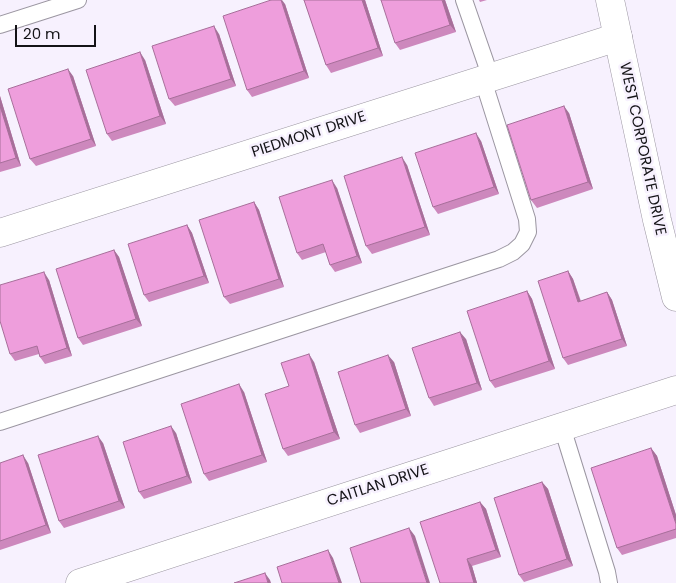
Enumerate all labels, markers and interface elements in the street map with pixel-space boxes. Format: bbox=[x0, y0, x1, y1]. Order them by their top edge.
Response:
scale bar bbox=[18, 15, 99, 47]
text: 20 m bbox=[23, 23, 61, 44]
street label: WEST CORPORATE DRIVE bbox=[615, 61, 669, 237]
street label: PIEDMONT DRIVE bbox=[249, 108, 369, 162]
street label: CAITLAN DRIVE bbox=[325, 461, 431, 511]

